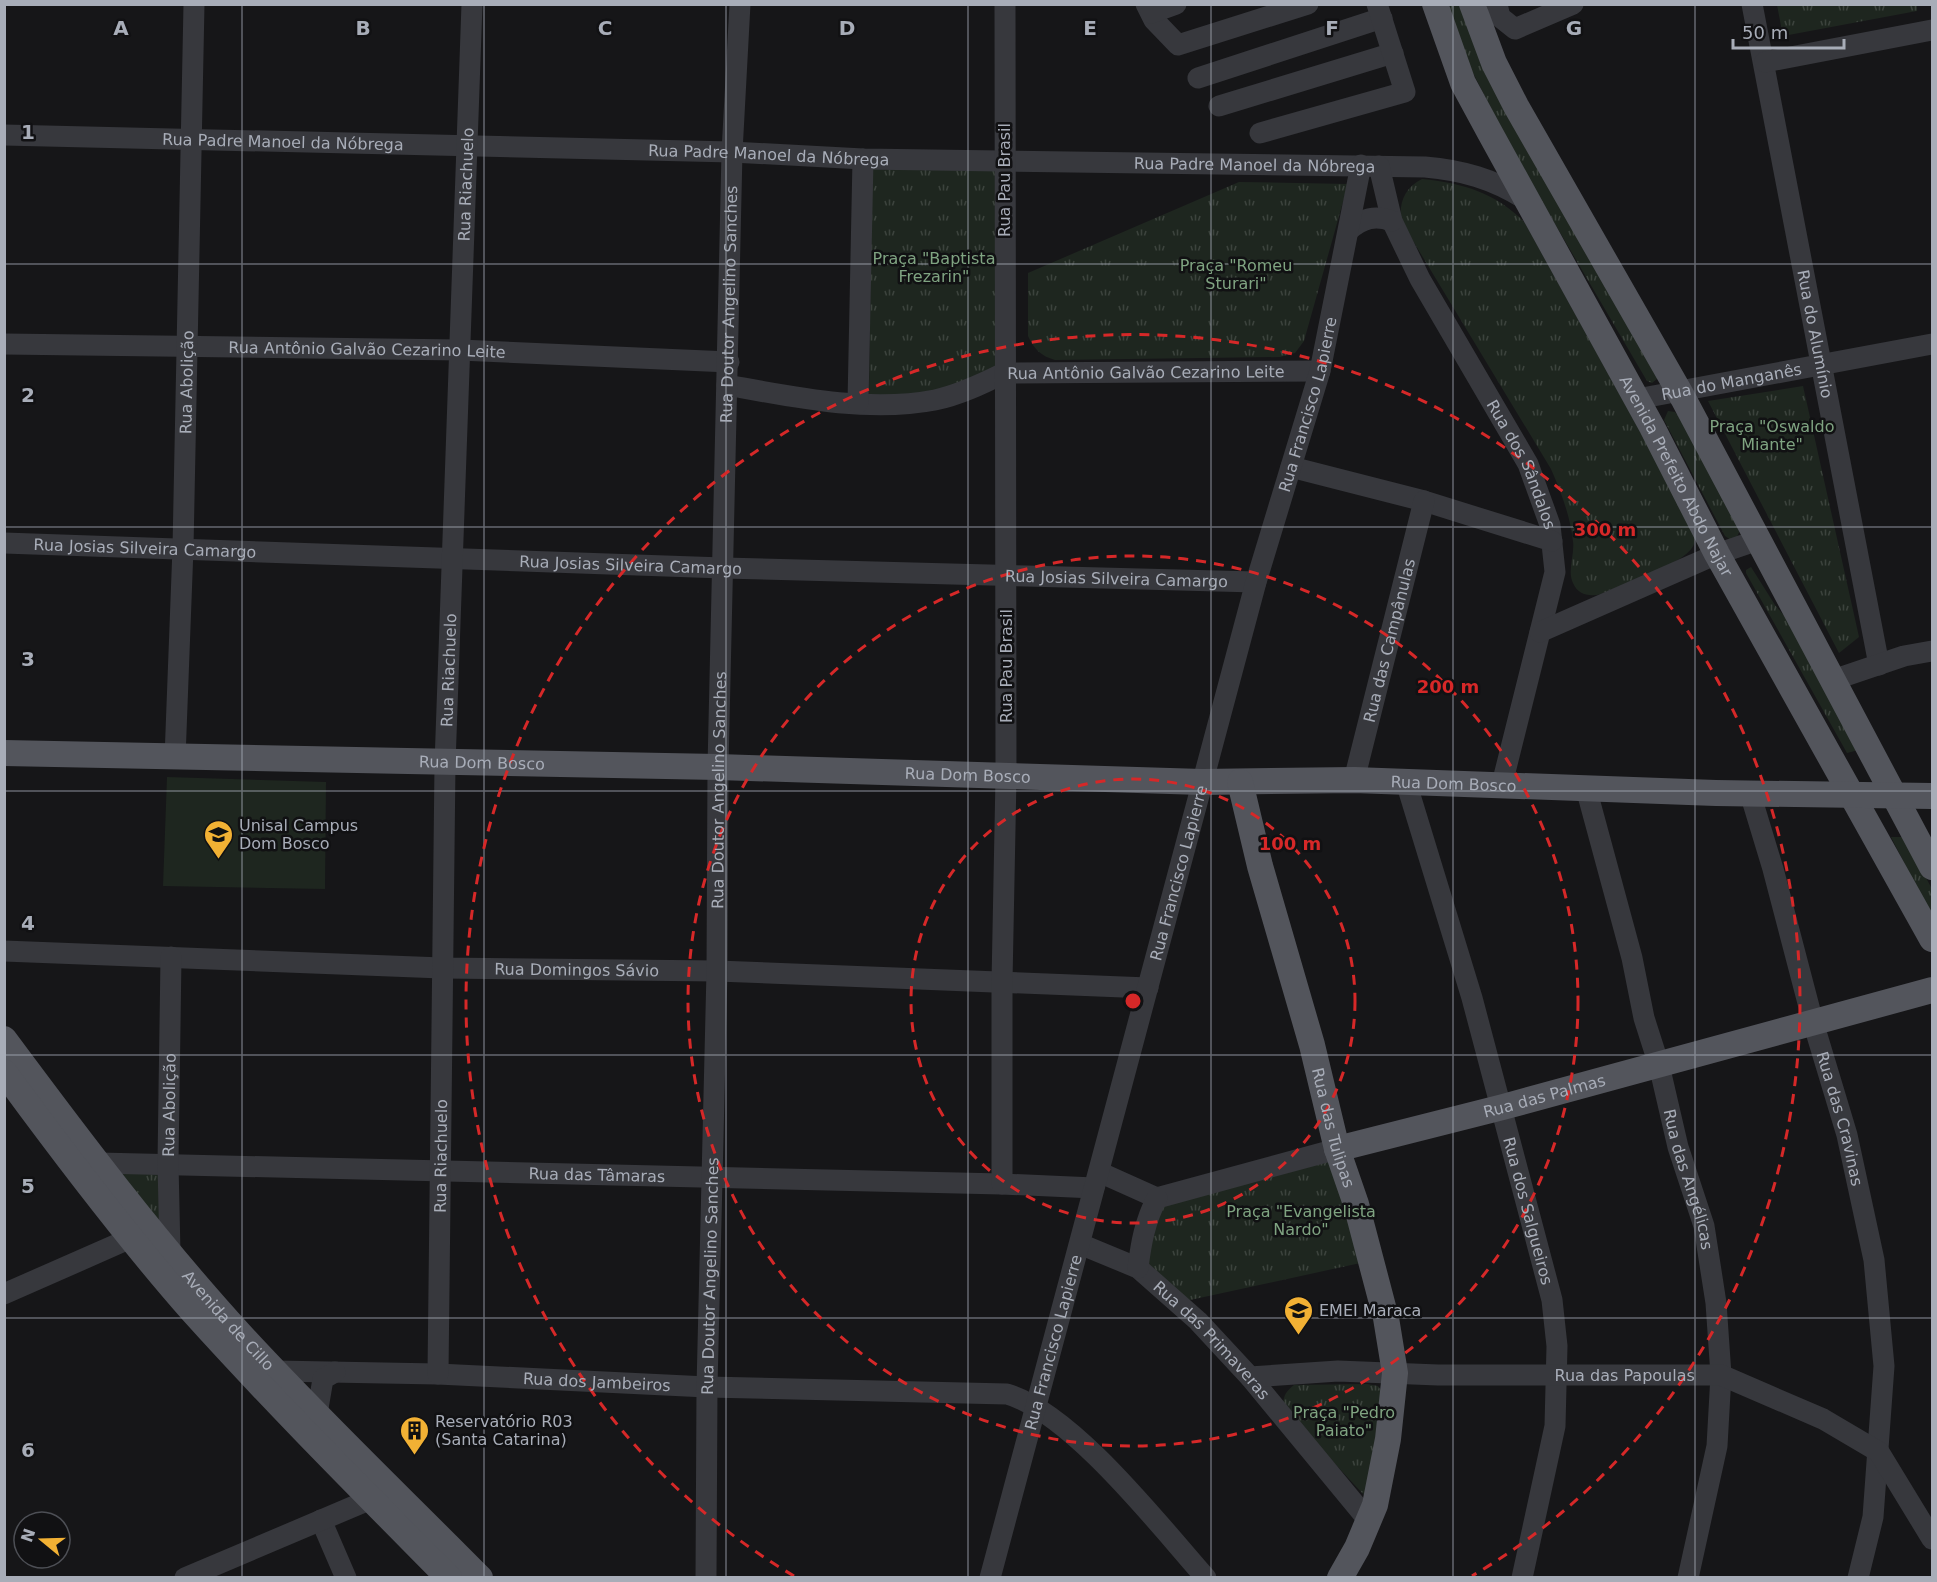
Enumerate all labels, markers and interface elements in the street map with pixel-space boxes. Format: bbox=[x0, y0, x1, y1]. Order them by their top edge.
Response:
scale bar bbox=[1733, 12, 1844, 50]
text: A bbox=[113, 16, 129, 40]
text: B bbox=[355, 16, 371, 40]
text: C bbox=[598, 16, 612, 40]
text: D bbox=[839, 16, 855, 40]
text: E bbox=[1083, 16, 1097, 40]
text: F bbox=[1325, 16, 1339, 40]
text: G bbox=[1566, 16, 1582, 40]
text: 50 m bbox=[1742, 22, 1788, 43]
text: 1 bbox=[21, 120, 35, 144]
street label: Rua Pau Brasil bbox=[995, 123, 1014, 237]
street label: Rua Riachuelo bbox=[455, 127, 478, 242]
street label: Rua Padre Manoel da Nóbrega bbox=[162, 130, 404, 154]
street label: Rua Padre Manoel da Nóbrega bbox=[648, 141, 889, 169]
street label: Rua Padre Manoel da Nóbrega bbox=[1134, 154, 1375, 176]
street label: Rua Doutor Angelino Sanches bbox=[717, 185, 741, 423]
park label: Praça "Baptista Frezarin" bbox=[873, 249, 995, 286]
park label: Praça "Romeu Sturari" bbox=[1180, 256, 1292, 293]
street label: Rua do Alumínio bbox=[1793, 268, 1837, 400]
street label: Rua Francisco Lapierre bbox=[1275, 315, 1341, 494]
street label: Rua Abolição bbox=[176, 330, 197, 434]
street label: Rua Antônio Galvão Cezarino Leite bbox=[228, 338, 506, 362]
street label: Rua do Manganês bbox=[1660, 359, 1803, 404]
street label: Rua Antônio Galvão Cezarino Leite bbox=[1007, 362, 1285, 383]
street label: Avenida Prefeito Abdo Najar bbox=[1616, 372, 1737, 580]
text: 2 bbox=[21, 383, 35, 407]
street label: Rua dos Sândalos bbox=[1483, 397, 1560, 532]
park label: Praça "Oswaldo Miante" bbox=[1709, 417, 1835, 454]
text: 300 m bbox=[1574, 519, 1636, 540]
street label: Rua Josias Silveira Camargo bbox=[33, 535, 257, 562]
street label: Rua Josias Silveira Camargo bbox=[519, 552, 742, 578]
street label: Rua das Campânulas bbox=[1360, 557, 1419, 724]
street label: Rua Josias Silveira Camargo bbox=[1005, 566, 1228, 591]
street label: Rua Pau Brasil bbox=[997, 609, 1016, 723]
street label: Rua Riachuelo bbox=[437, 613, 460, 727]
text: 3 bbox=[21, 647, 35, 671]
street label: Rua Doutor Angelino Sanches bbox=[708, 671, 730, 909]
text: 200 m bbox=[1417, 676, 1479, 697]
street label: Rua Dom Bosco bbox=[419, 752, 545, 774]
street label: Rua Dom Bosco bbox=[904, 764, 1031, 787]
street label: Rua Dom Bosco bbox=[1390, 772, 1517, 796]
street label: Rua Francisco Lapierre bbox=[1146, 783, 1211, 963]
place label: Unisal Campus Dom Bosco bbox=[239, 816, 358, 853]
school or university icon: Unisal Campus Dom Bosco bbox=[202, 818, 234, 860]
text: 100 m bbox=[1259, 833, 1321, 854]
text: 4 bbox=[21, 911, 35, 935]
street label: Rua Domingos Sávio bbox=[494, 960, 659, 980]
centre of rings bbox=[1123, 991, 1143, 1011]
street label: Rua das Cravinas bbox=[1812, 1049, 1867, 1188]
street label: Rua Abolição bbox=[159, 1053, 180, 1157]
street label: Rua das Tulipas bbox=[1308, 1066, 1359, 1190]
street label: Rua das Palmas bbox=[1481, 1071, 1608, 1122]
street label: Rua Riachuelo bbox=[431, 1099, 451, 1213]
street label: Rua das Angélicas bbox=[1660, 1107, 1717, 1251]
street label: Rua dos Salgueiros bbox=[1499, 1135, 1557, 1287]
street label: Rua Doutor Angelino Sanches bbox=[698, 1157, 723, 1395]
street label: Rua das Tâmaras bbox=[528, 1164, 665, 1186]
text: 5 bbox=[21, 1174, 35, 1198]
park label: Praça "Evangelista Nardo" bbox=[1226, 1202, 1376, 1239]
street label: Rua Francisco Lapierre bbox=[1021, 1253, 1086, 1432]
street label: Avenida de Cillo bbox=[178, 1266, 278, 1375]
street label: Rua das Primaveras bbox=[1149, 1277, 1274, 1404]
school or university icon: EMEI Maraca bbox=[1282, 1294, 1314, 1336]
place label: EMEI Maraca bbox=[1319, 1301, 1421, 1320]
street label: Rua das Papoulas bbox=[1555, 1366, 1695, 1385]
street label: Rua dos Jambeiros bbox=[522, 1369, 671, 1395]
park label: Praça "Pedro Paiato" bbox=[1293, 1403, 1395, 1440]
place label: Reservatório R03 (Santa Catarina) bbox=[435, 1412, 573, 1449]
building icon: Reservatório R03 (Santa Catarina) bbox=[398, 1414, 430, 1456]
text: 6 bbox=[21, 1438, 35, 1462]
north arrow bbox=[12, 1510, 72, 1570]
text: N bbox=[17, 1526, 39, 1545]

